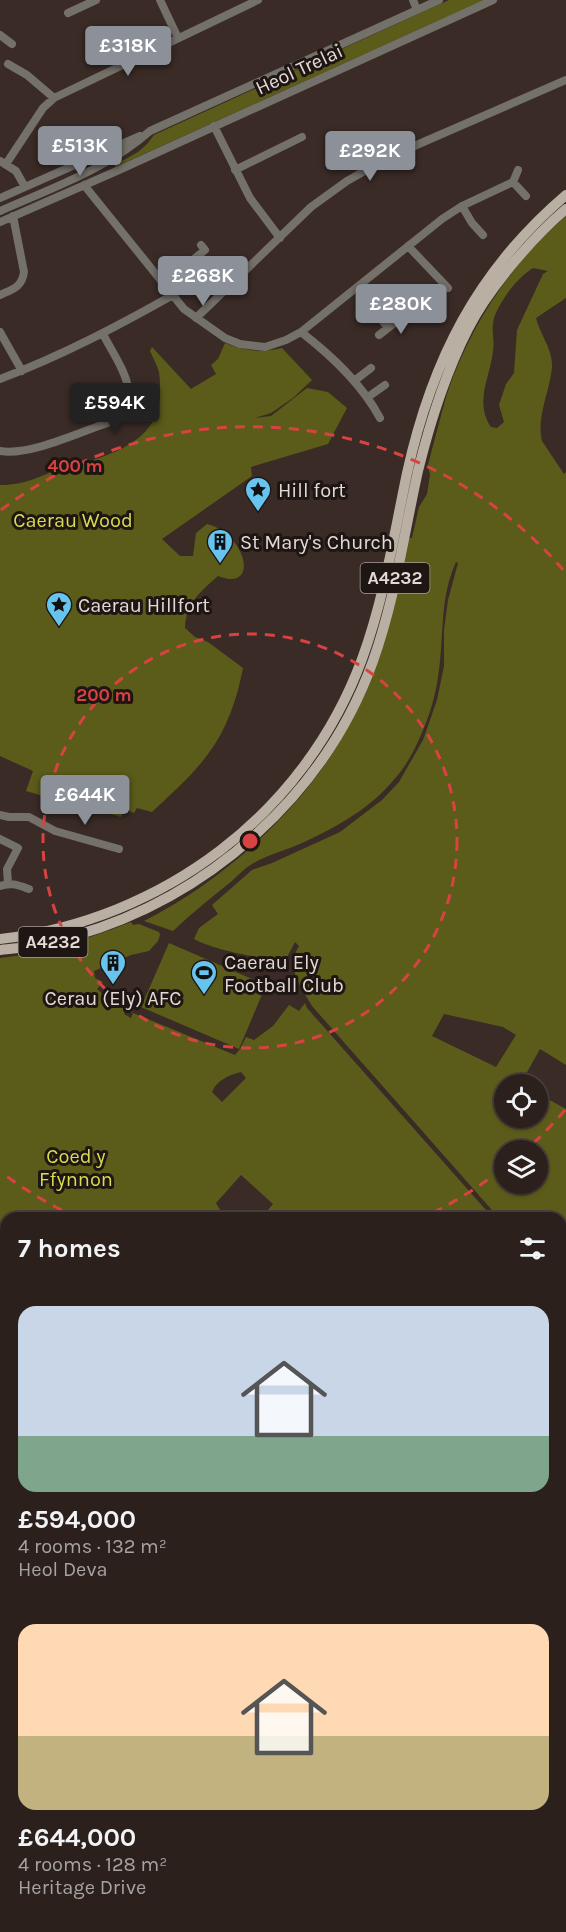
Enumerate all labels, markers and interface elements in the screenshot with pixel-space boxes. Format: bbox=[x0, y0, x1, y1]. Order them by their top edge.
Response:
pin: £318K bbox=[86, 26, 170, 77]
text: £318K bbox=[99, 34, 157, 57]
street label: Heol Trelai bbox=[252, 39, 346, 100]
pin: £513K bbox=[38, 126, 122, 177]
pin: £292K bbox=[328, 131, 412, 182]
text: £513K bbox=[52, 134, 108, 157]
text: £292K bbox=[339, 139, 401, 162]
pin: £268K bbox=[161, 256, 245, 307]
text: £268K bbox=[172, 264, 234, 287]
pin: £280K bbox=[359, 284, 443, 335]
text: £280K bbox=[370, 292, 432, 315]
pin: £594K bbox=[73, 383, 157, 434]
text: £594K bbox=[85, 391, 145, 414]
text: 400 m bbox=[47, 455, 103, 477]
place icon: Hill fort bbox=[243, 475, 273, 513]
place label: Hill fort bbox=[278, 479, 346, 502]
park label: Caerau Wood bbox=[13, 509, 133, 532]
building icon: St Mary's Church bbox=[205, 527, 235, 565]
place label: St Mary's Church bbox=[240, 531, 393, 554]
road number: A4232 bbox=[360, 563, 430, 593]
place icon: Caerau Hillfort bbox=[44, 590, 74, 628]
place label: Caerau Hillfort bbox=[78, 594, 210, 617]
text: 200 m bbox=[76, 684, 132, 706]
pin: £644K bbox=[43, 775, 127, 826]
text: £644K bbox=[54, 783, 116, 806]
centre of rings bbox=[240, 831, 260, 851]
road number: A4232 bbox=[19, 927, 88, 957]
building icon: Cerau (Ely) AFC bbox=[98, 948, 128, 986]
place label: Caerau Ely Football Club bbox=[224, 951, 344, 997]
sports icon: Caerau Ely Football Club bbox=[189, 958, 219, 996]
place label: Cerau (Ely) AFC bbox=[45, 987, 181, 1010]
map controls bbox=[494, 1074, 548, 1194]
button: locate bbox=[494, 1074, 548, 1128]
button: layers bbox=[494, 1140, 548, 1194]
park label: Coed y Ffynnon bbox=[39, 1145, 113, 1191]
icon: filters bbox=[516, 1232, 549, 1265]
text: 7 homes bbox=[18, 1233, 121, 1264]
icon: home bbox=[230, 1345, 338, 1453]
text: £594,000 bbox=[18, 1504, 136, 1535]
text: 4 rooms · 132 m² bbox=[18, 1535, 167, 1558]
text: Heol Deva bbox=[18, 1558, 107, 1581]
icon: home bbox=[230, 1663, 338, 1771]
text: £644,000 bbox=[18, 1822, 136, 1853]
text: 4 rooms · 128 m² bbox=[18, 1853, 167, 1876]
text: Heritage Drive bbox=[18, 1876, 146, 1899]

